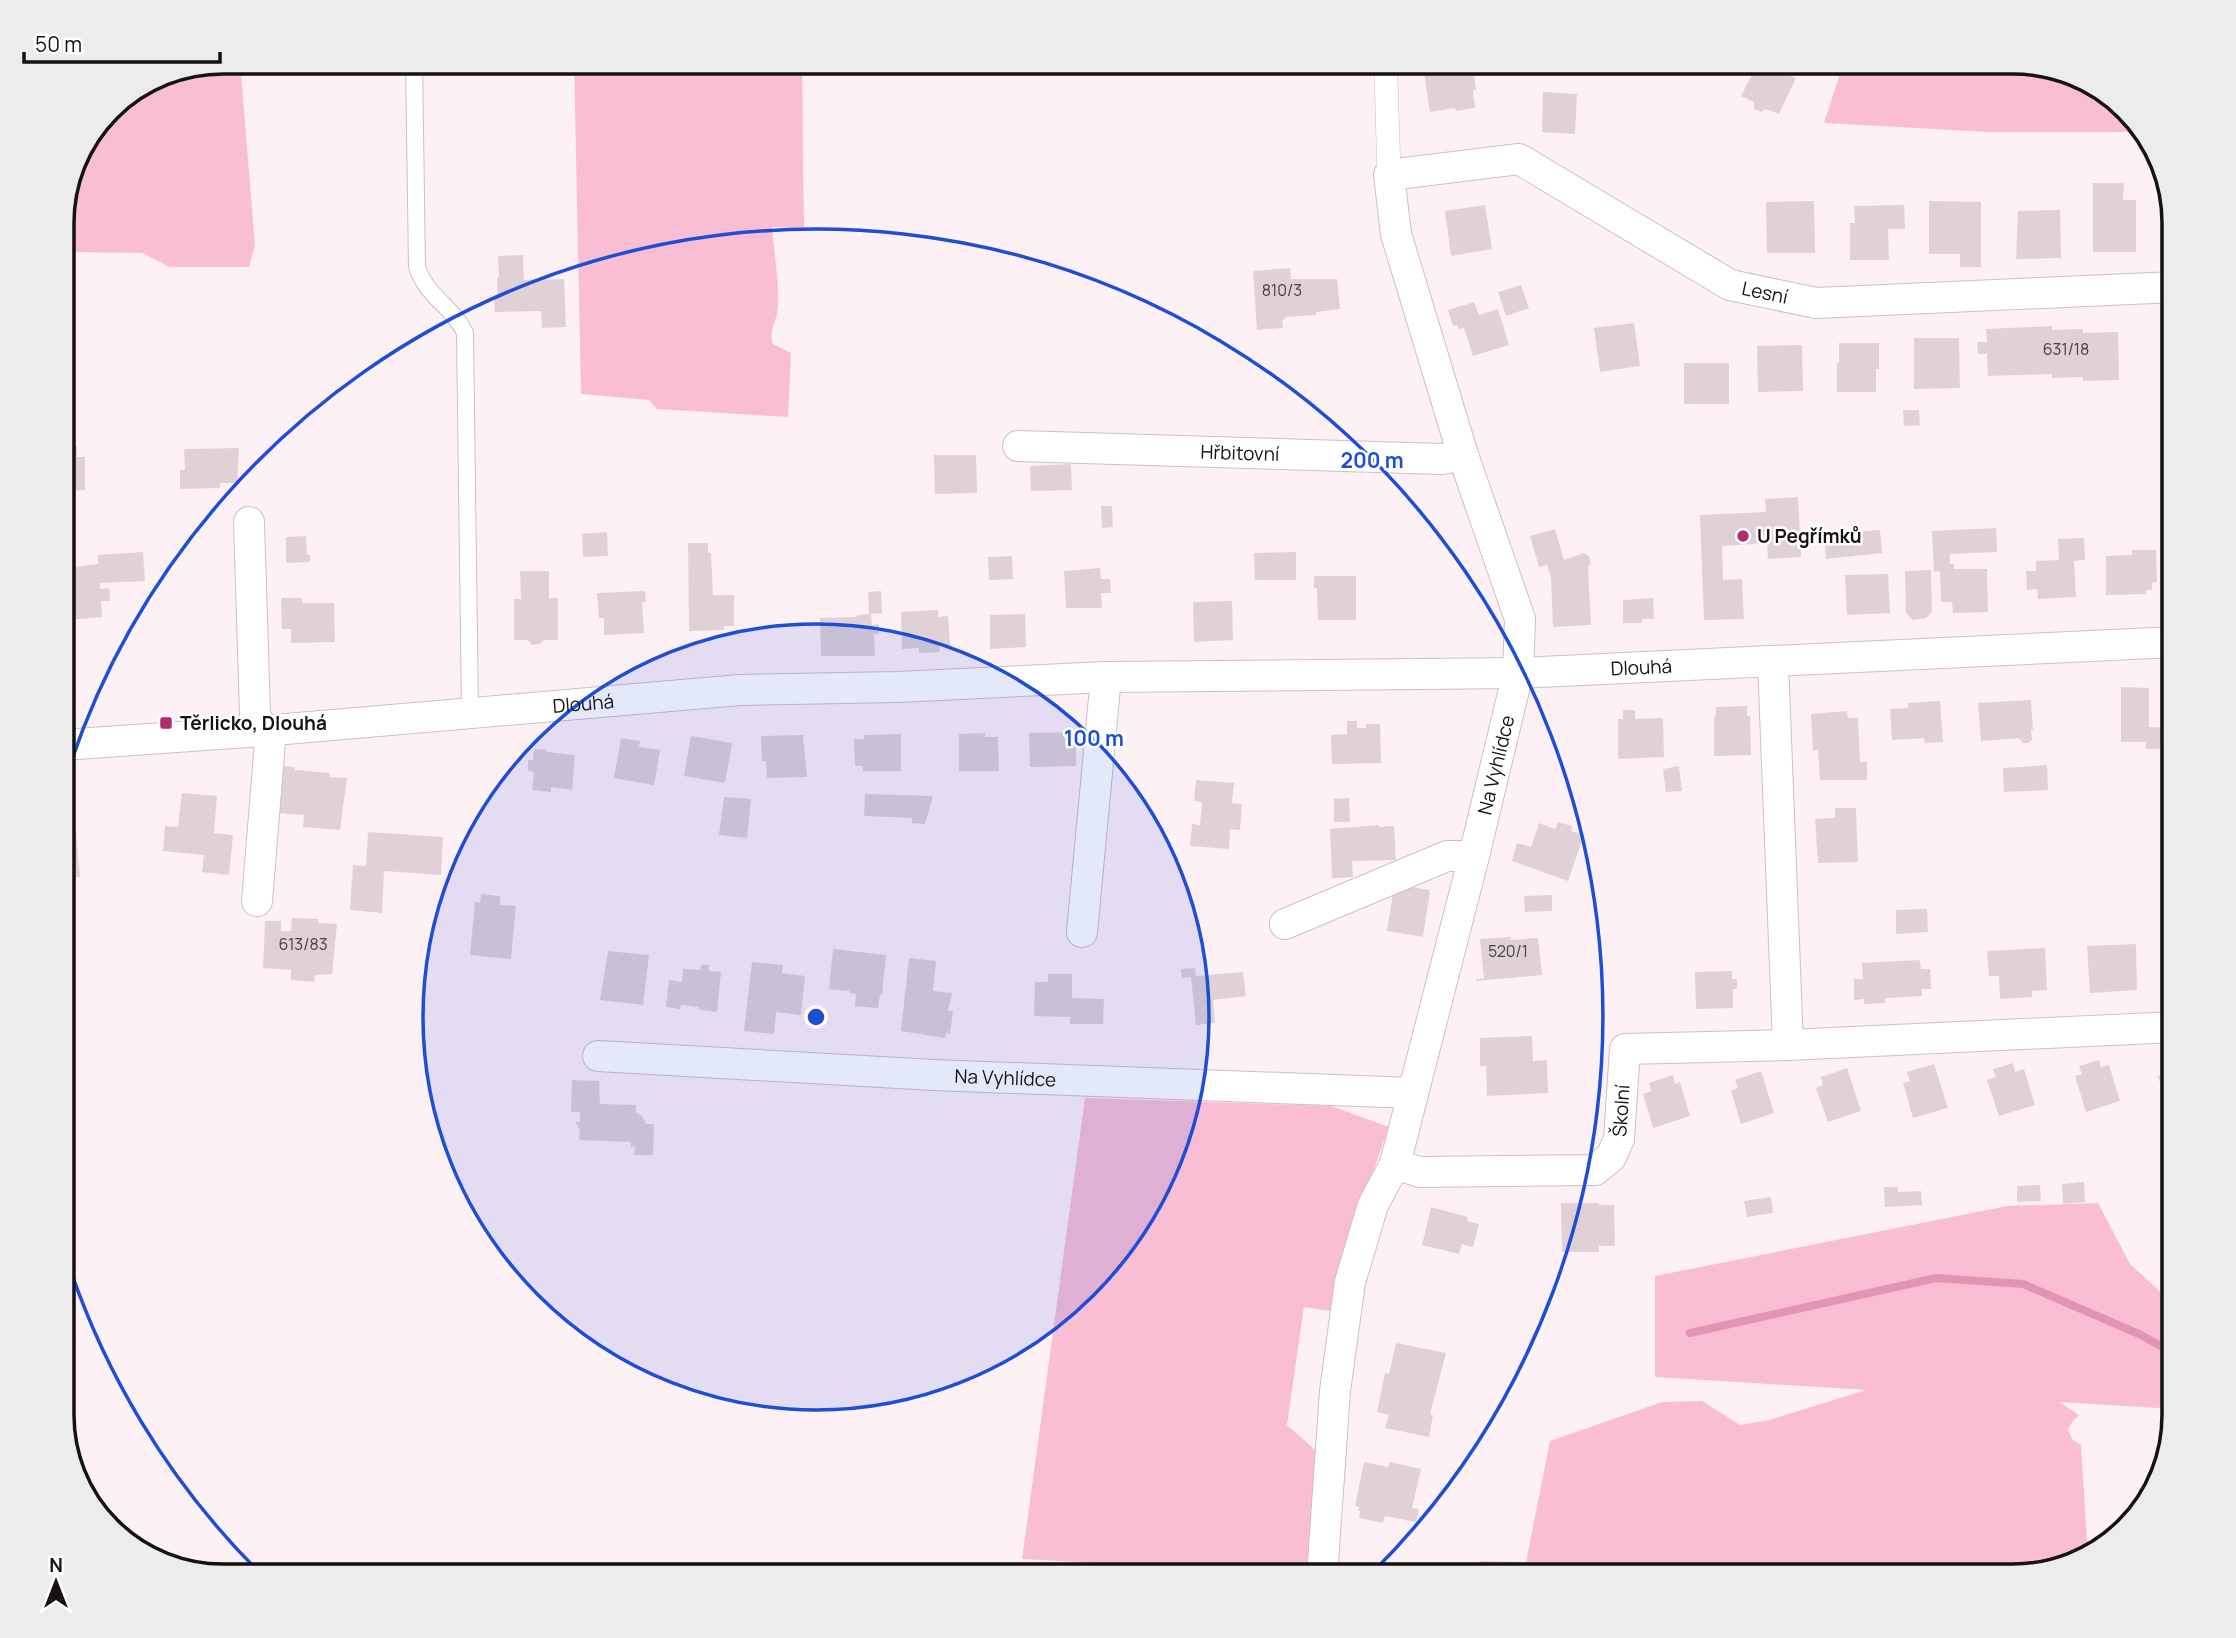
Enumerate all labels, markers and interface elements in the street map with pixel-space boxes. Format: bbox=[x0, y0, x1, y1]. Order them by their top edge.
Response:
scale bar bbox=[24, 21, 220, 65]
text: 50 m bbox=[35, 30, 82, 58]
street label: Lesní bbox=[1740, 275, 1790, 310]
house number: 810/3 bbox=[1262, 279, 1302, 301]
house number: 631/18 bbox=[2043, 338, 2089, 360]
street label: Hřbitovní bbox=[1200, 439, 1280, 467]
text: 200 m bbox=[1340, 446, 1404, 474]
place label: U Pegřímků bbox=[1757, 523, 1862, 549]
marker: U Pegřímků bbox=[1735, 528, 1751, 544]
street label: Dlouhá bbox=[1610, 653, 1673, 682]
street label: Dlouhá bbox=[552, 688, 615, 719]
place label: Těrlicko, Dlouhá bbox=[180, 710, 327, 736]
street label: Na Vyhlídce bbox=[1471, 712, 1520, 817]
marker: Těrlicko, Dlouhá bbox=[158, 715, 174, 731]
text: 100 m bbox=[1064, 724, 1124, 752]
house number: 613/83 bbox=[278, 933, 328, 955]
house number: 520/1 bbox=[1488, 940, 1528, 962]
centre of rings bbox=[804, 1005, 828, 1029]
street label: Na Vyhlídce bbox=[954, 1063, 1057, 1093]
street label: Školní bbox=[1606, 1084, 1636, 1138]
north arrow bbox=[21, 1547, 91, 1617]
text: N bbox=[49, 1552, 63, 1578]

